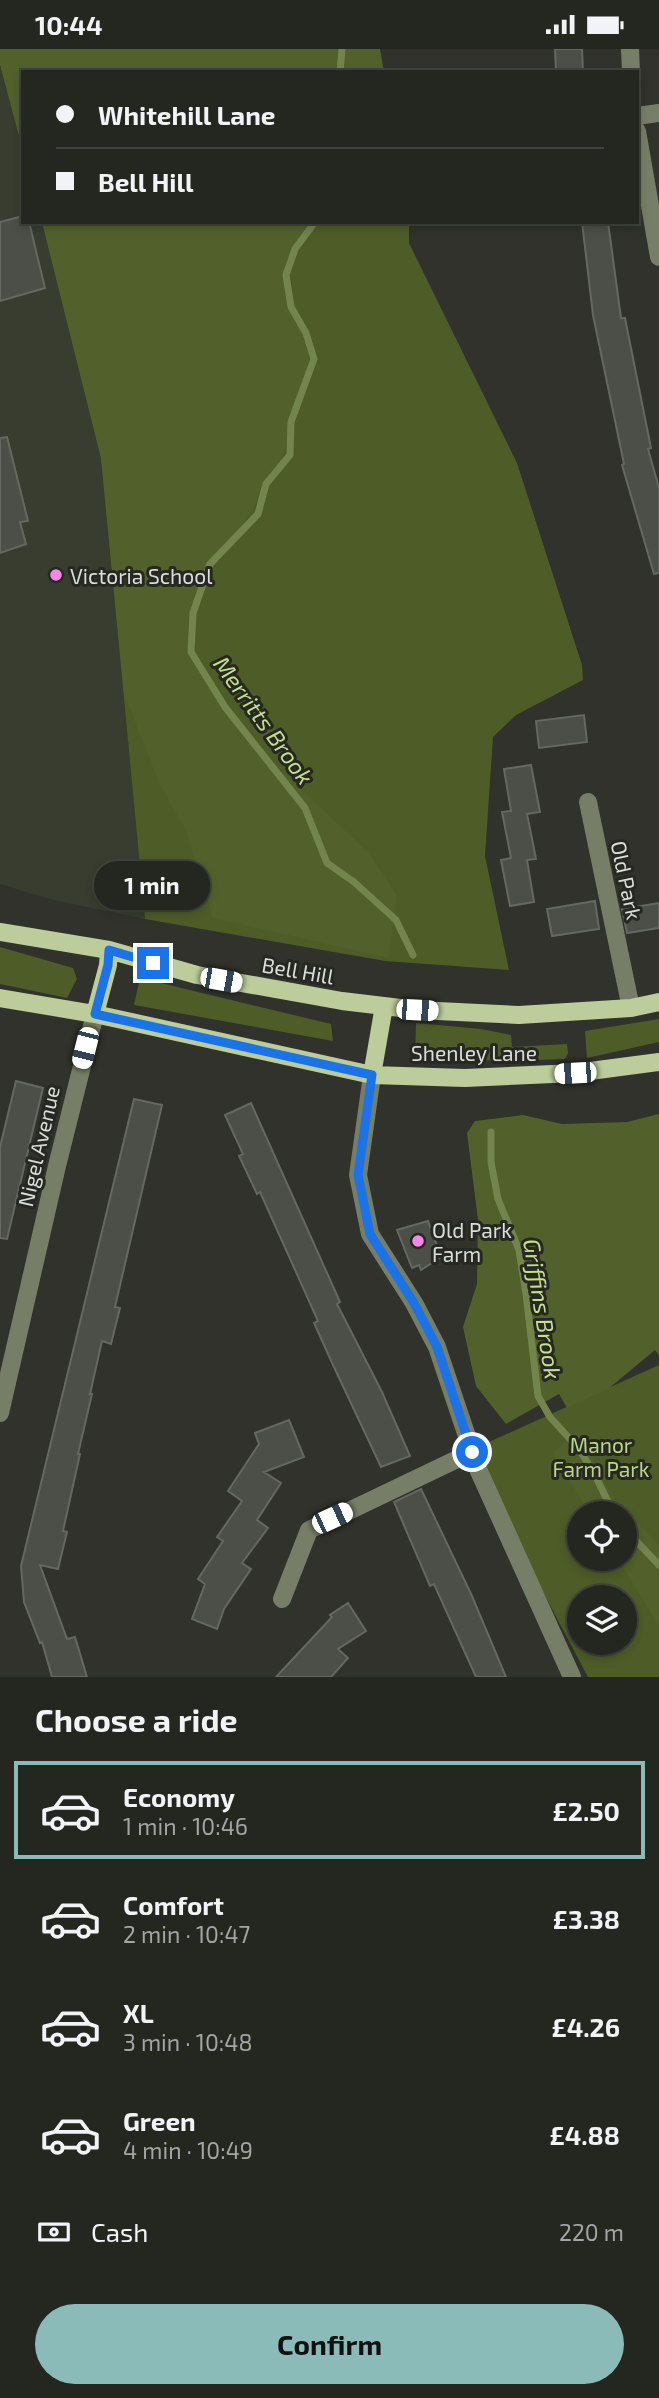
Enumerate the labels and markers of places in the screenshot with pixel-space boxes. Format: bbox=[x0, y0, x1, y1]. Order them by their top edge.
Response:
place label: Victoria School bbox=[70, 563, 213, 588]
marker: Victoria School bbox=[48, 567, 64, 583]
place label: Old Park Farm bbox=[432, 1217, 512, 1266]
marker: Old Park Farm bbox=[410, 1233, 426, 1249]

